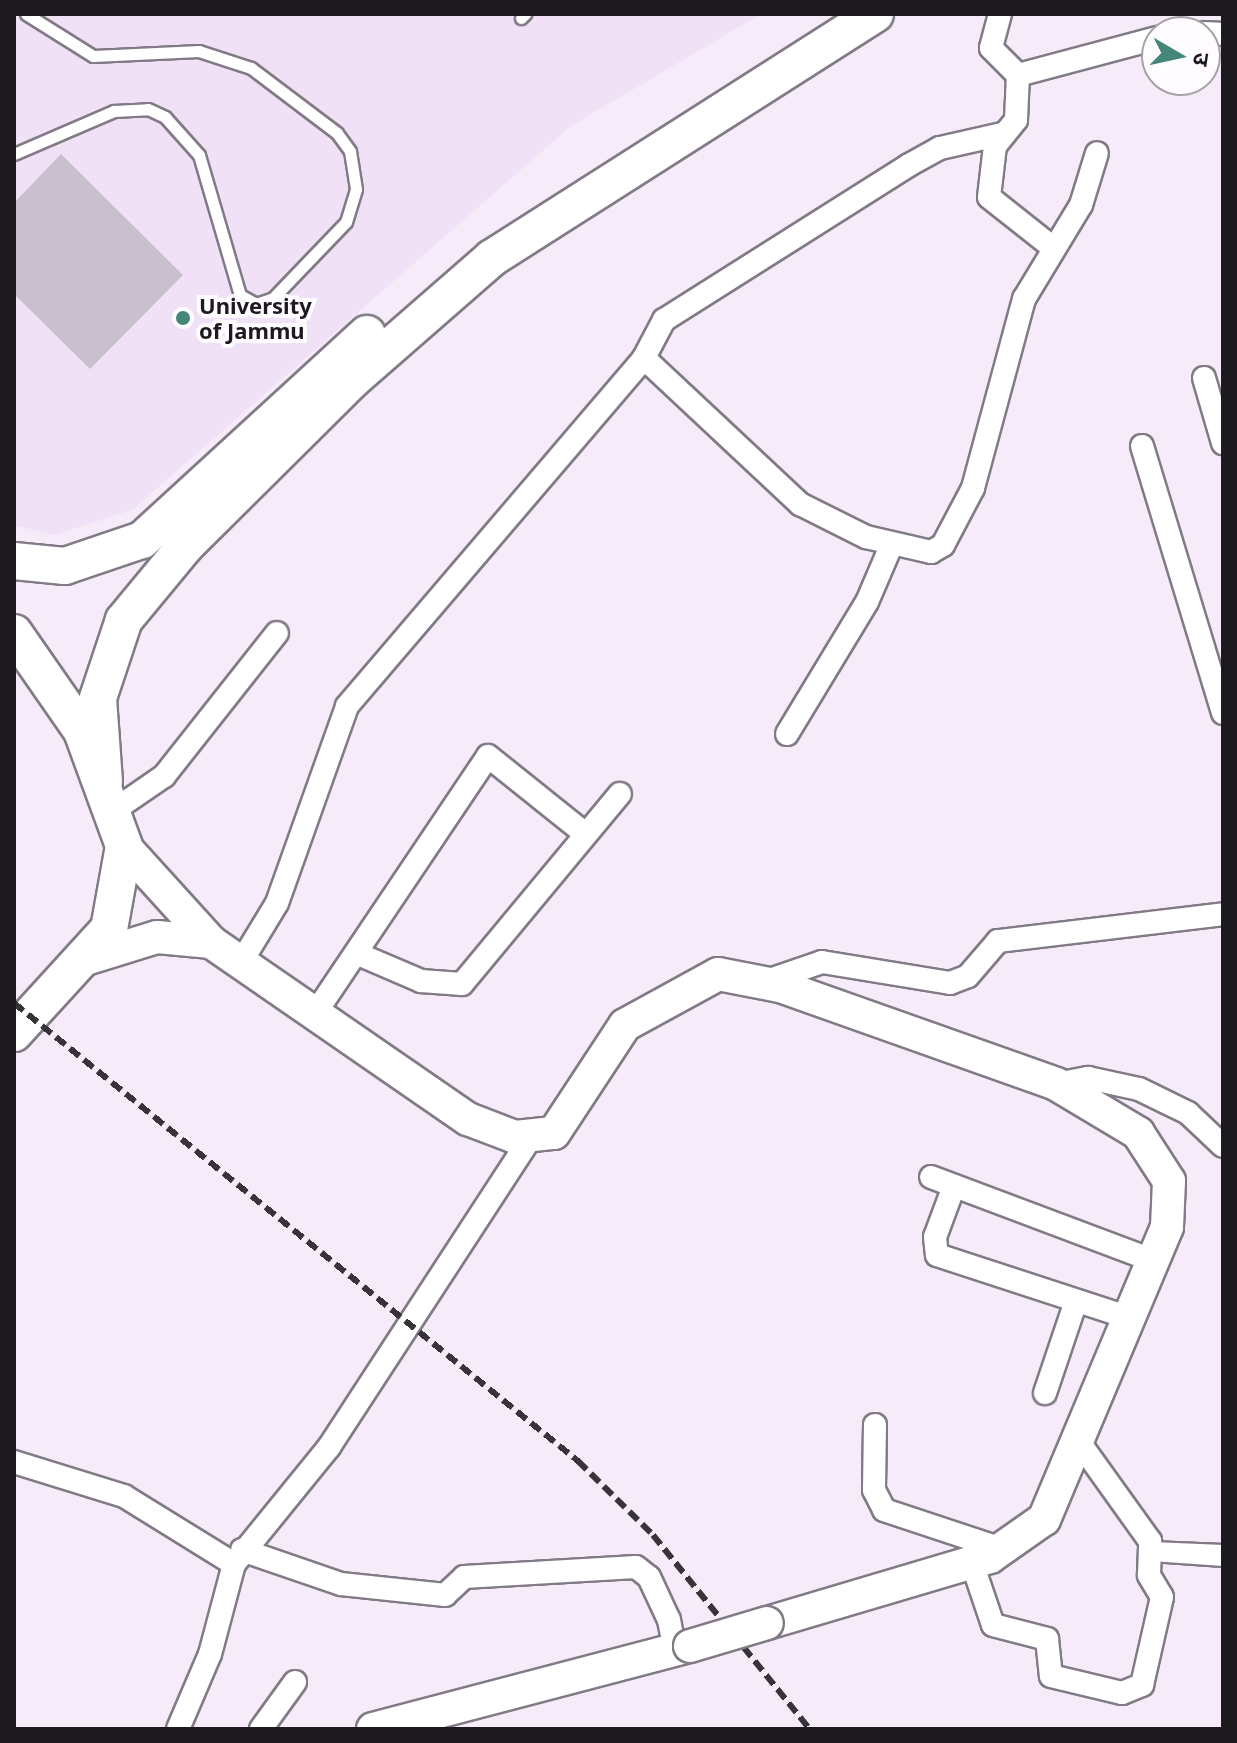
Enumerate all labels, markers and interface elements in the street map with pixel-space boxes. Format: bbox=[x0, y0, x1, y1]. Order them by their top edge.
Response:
north arrow bbox=[1141, 16, 1221, 96]
text: उ bbox=[1187, 51, 1219, 68]
place label: University of Jammu bbox=[199, 292, 312, 344]
marker: University of Jammu bbox=[174, 309, 192, 327]

